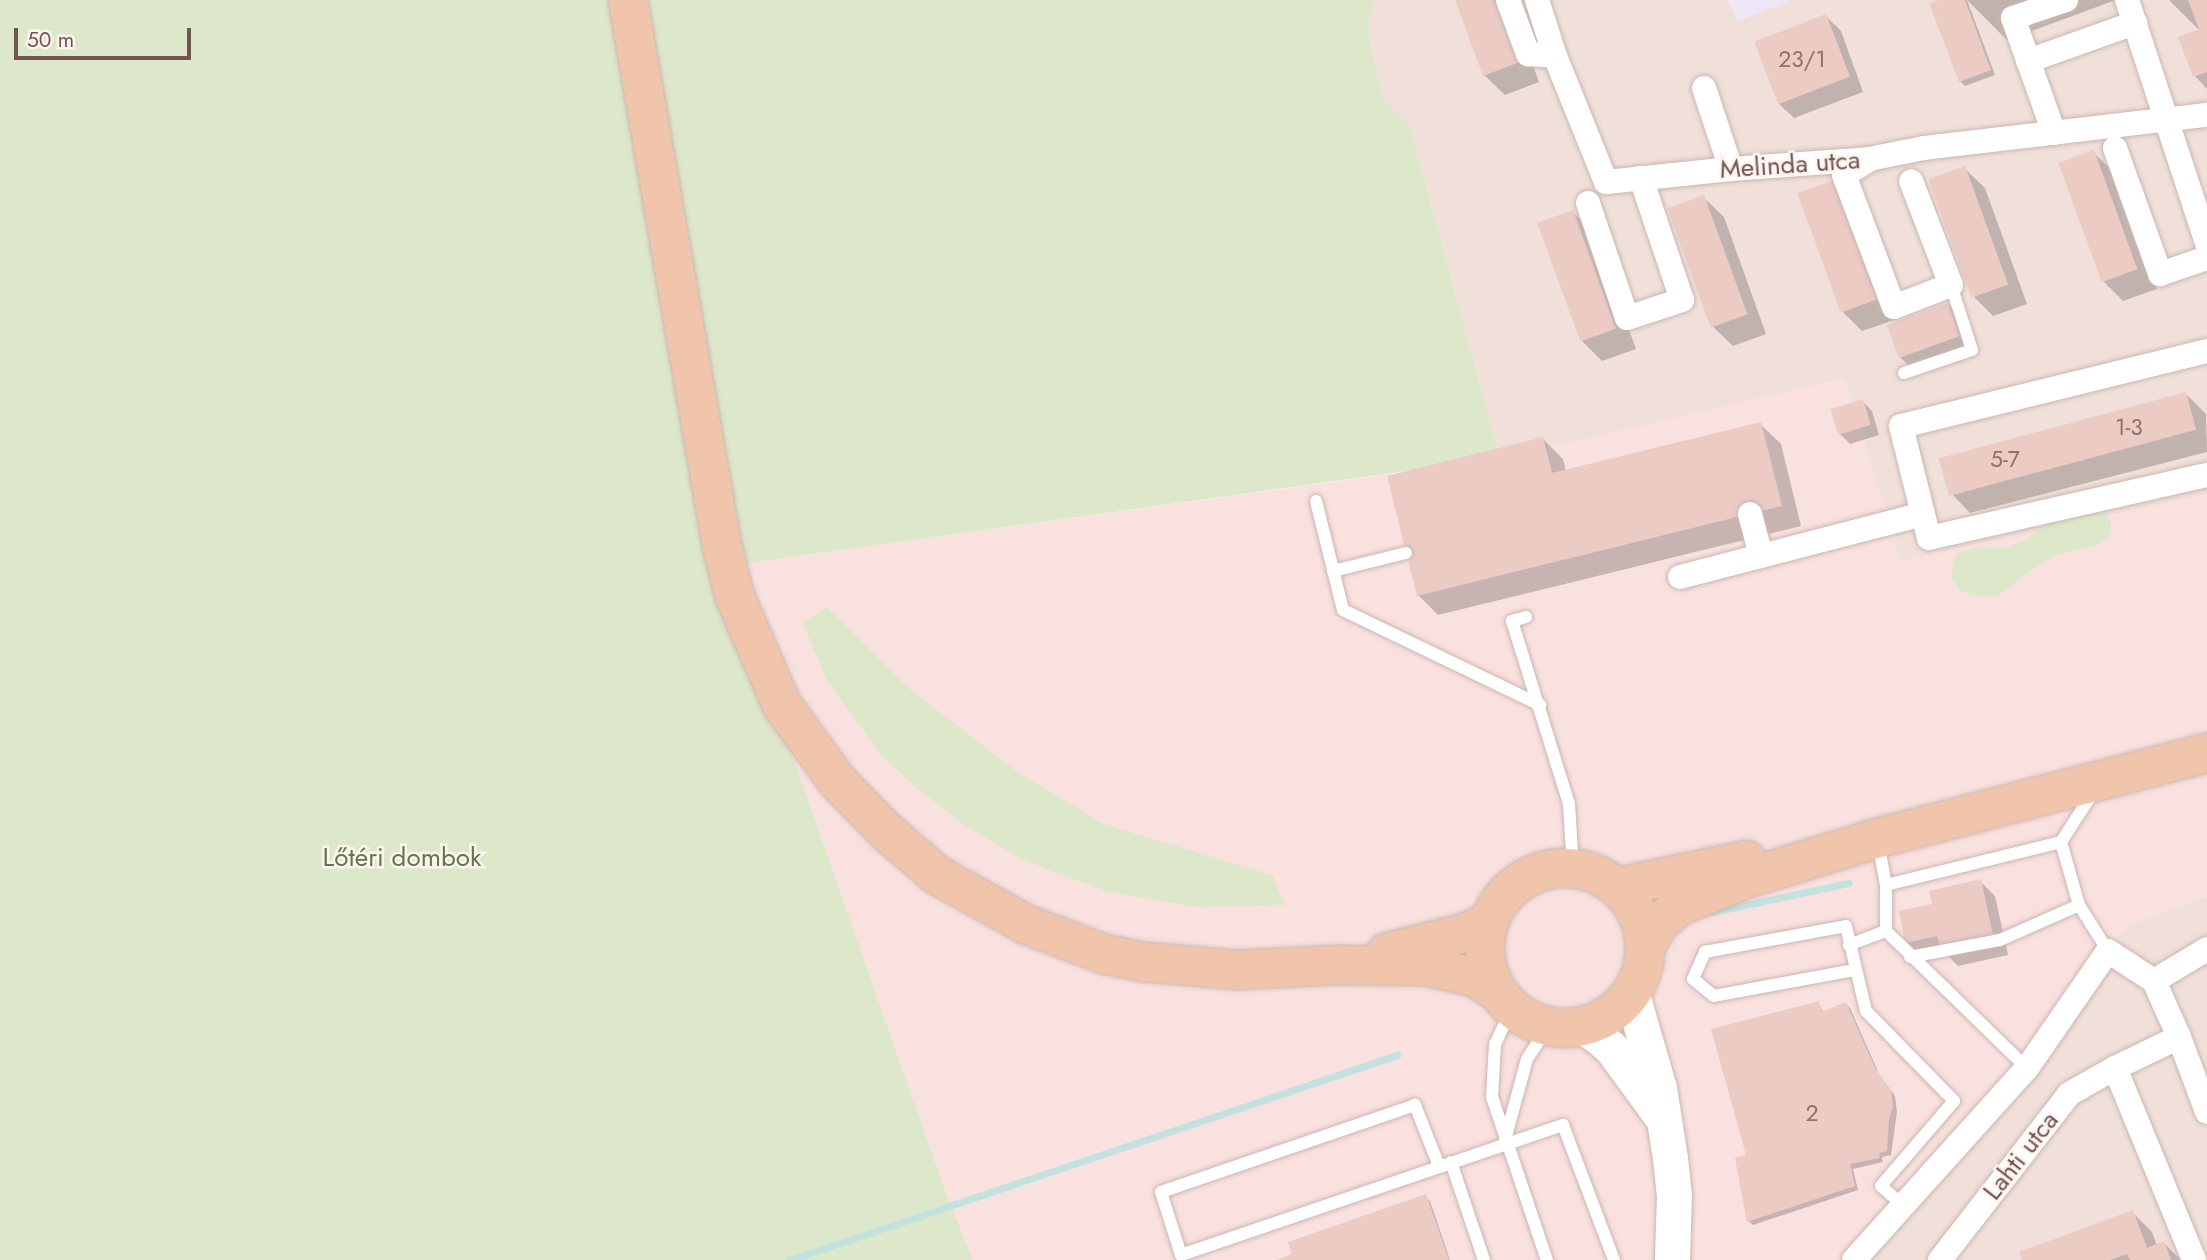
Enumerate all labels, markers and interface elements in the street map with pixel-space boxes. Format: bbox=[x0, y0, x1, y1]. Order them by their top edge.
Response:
scale bar bbox=[18, 14, 194, 58]
text: 50 m bbox=[27, 25, 74, 55]
house number: 23/1 bbox=[1778, 45, 1826, 73]
street label: Melinda utca bbox=[1719, 145, 1861, 185]
house number: 1-3 bbox=[2115, 413, 2143, 441]
house number: 5-7 bbox=[1990, 445, 2020, 473]
park label: Lőtéri dombok bbox=[323, 842, 481, 874]
house number: 2 bbox=[1805, 1099, 1819, 1127]
street label: Lahti utca bbox=[1977, 1106, 2065, 1206]

